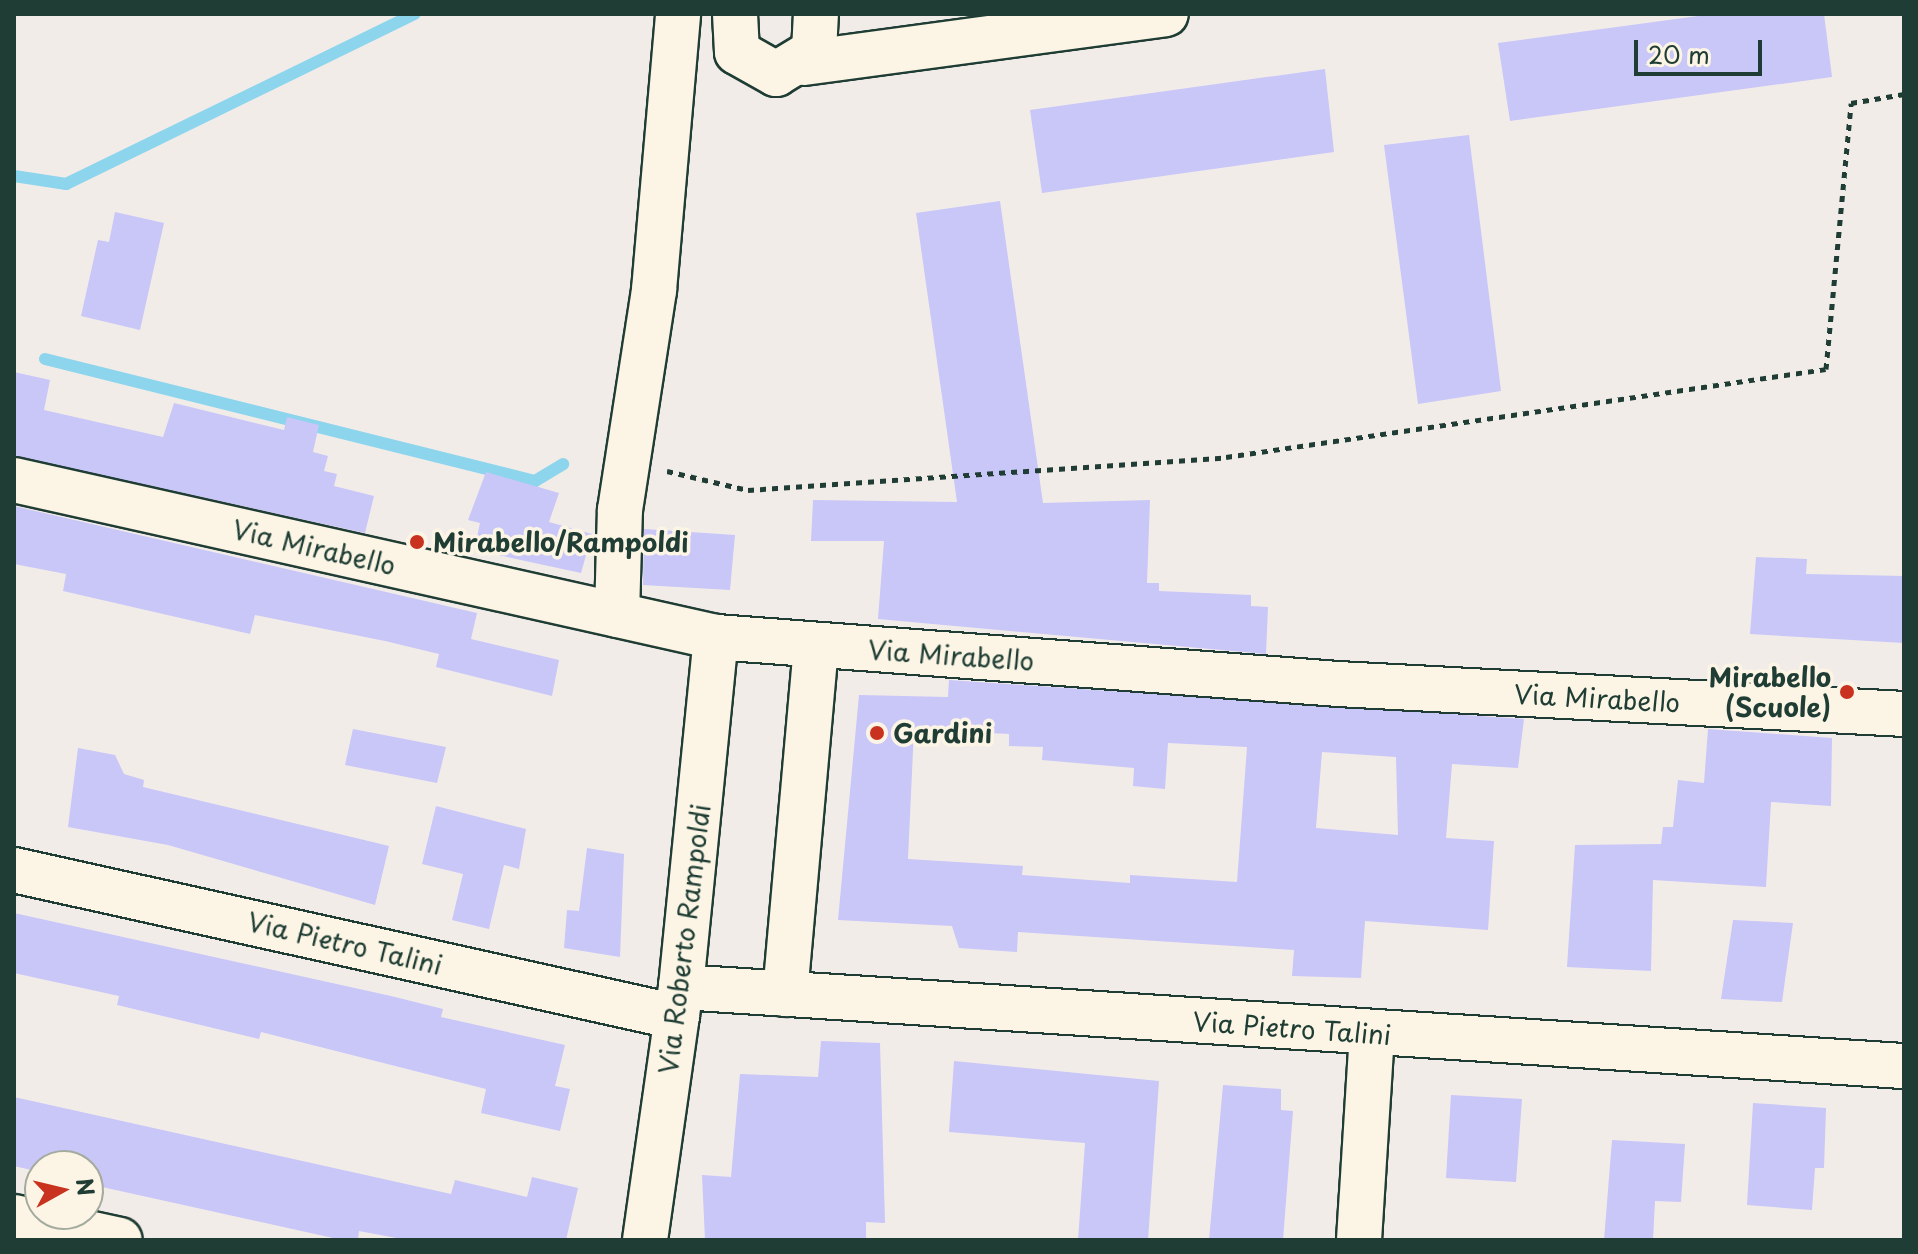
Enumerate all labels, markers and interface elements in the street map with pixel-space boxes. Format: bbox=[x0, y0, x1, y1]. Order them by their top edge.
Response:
scale bar bbox=[1638, 24, 1766, 74]
text: 20 m bbox=[1648, 36, 1710, 72]
street label: Via Mirabello bbox=[230, 513, 398, 581]
place label: Mirabello/Rampoldi bbox=[433, 526, 689, 558]
marker: Mirabello/Rampoldi bbox=[408, 533, 426, 551]
street label: Via Mirabello bbox=[867, 634, 1035, 676]
place label: Mirabello (Scuole) bbox=[1709, 661, 1831, 722]
street label: Via Mirabello bbox=[1513, 678, 1681, 718]
marker: Mirabello (Scuole) bbox=[1838, 683, 1856, 701]
place label: Gardini bbox=[893, 717, 992, 749]
marker: Gardini bbox=[868, 724, 886, 742]
street label: Via Roberto Rampoldi bbox=[652, 802, 716, 1076]
street label: Via Pietro Talini bbox=[245, 906, 445, 980]
street label: Via Pietro Talini bbox=[1192, 1006, 1392, 1050]
north arrow bbox=[24, 1150, 104, 1230]
text: N bbox=[69, 1176, 104, 1198]

